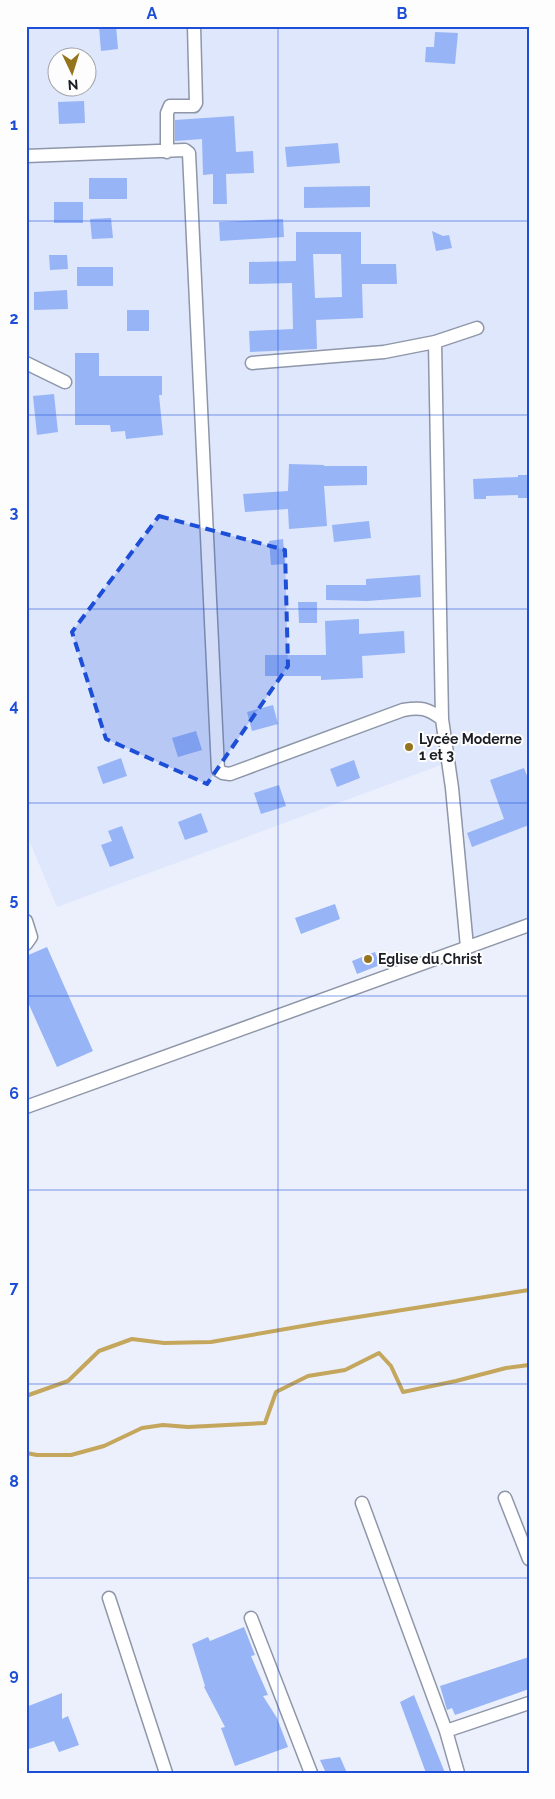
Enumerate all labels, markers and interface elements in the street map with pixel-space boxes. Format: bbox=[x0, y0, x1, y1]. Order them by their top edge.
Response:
text: A bbox=[147, 4, 158, 23]
text: B bbox=[397, 4, 408, 23]
north arrow bbox=[48, 48, 98, 98]
text: N bbox=[67, 77, 79, 93]
text: 1 bbox=[10, 115, 18, 134]
text: 2 bbox=[9, 309, 19, 328]
text: 3 bbox=[10, 503, 19, 522]
text: 4 bbox=[9, 696, 19, 715]
place label: Lycée Moderne 1 et 3 bbox=[419, 731, 522, 763]
marker: Lycée Moderne 1 et 3 bbox=[403, 741, 415, 753]
text: 5 bbox=[10, 890, 19, 909]
place label: Eglise du Christ bbox=[378, 951, 483, 967]
marker: Eglise du Christ bbox=[362, 953, 374, 965]
text: 6 bbox=[9, 1084, 19, 1103]
text: 7 bbox=[10, 1278, 19, 1297]
text: 8 bbox=[9, 1472, 19, 1491]
text: 9 bbox=[9, 1665, 19, 1684]

